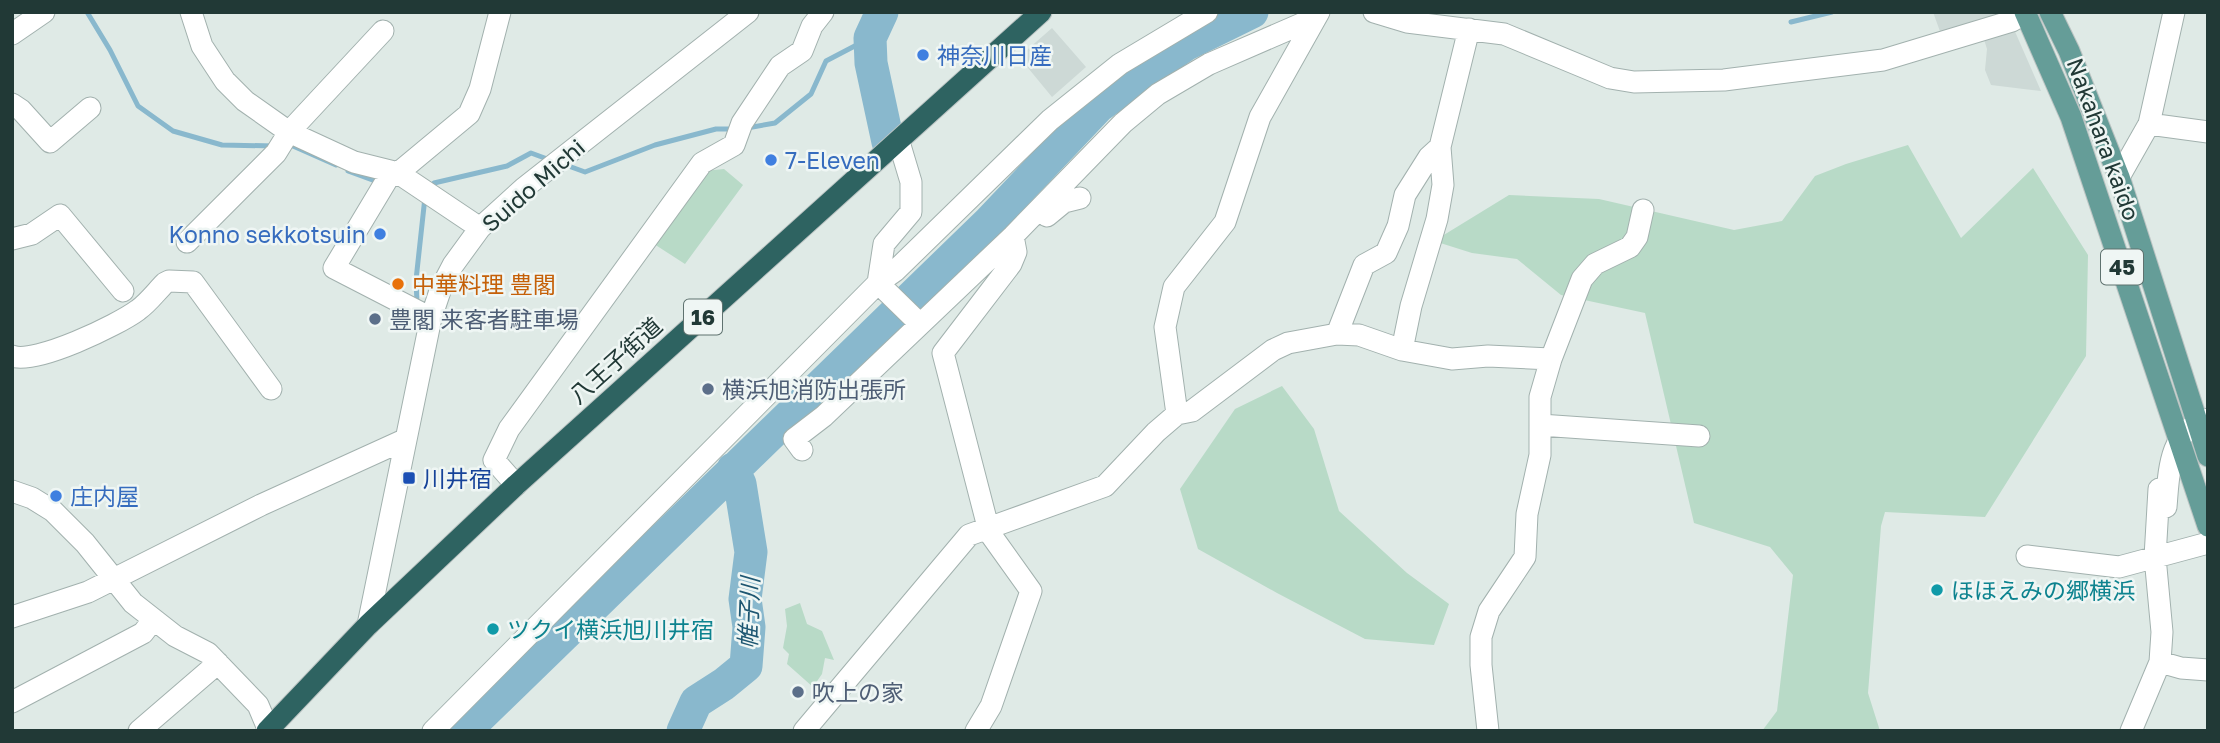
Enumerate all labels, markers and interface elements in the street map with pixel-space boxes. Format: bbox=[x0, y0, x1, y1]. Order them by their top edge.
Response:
place label: 神奈川日産 bbox=[937, 41, 1052, 69]
marker: 神奈川日産 bbox=[915, 47, 931, 63]
street label: Nakahara kaido bbox=[2062, 54, 2146, 224]
street label: Suido Michi bbox=[476, 133, 590, 237]
place label: 7-Eleven bbox=[785, 146, 880, 174]
marker: 7-Eleven bbox=[763, 152, 779, 168]
place label: Konno sekkotsuin bbox=[168, 220, 366, 248]
marker: Konno sekkotsuin bbox=[372, 226, 388, 242]
road number: 45 bbox=[2101, 250, 2143, 284]
place label: 中華料理 豊閣 bbox=[412, 270, 556, 298]
marker: 中華料理 豊閣 bbox=[390, 276, 406, 292]
road number: 16 bbox=[684, 300, 722, 334]
place label: 豊閣 来客者駐車場 bbox=[389, 305, 579, 333]
marker: 豊閣 来客者駐車場 bbox=[367, 311, 383, 327]
street label: 八王子街道 bbox=[563, 311, 667, 409]
place label: 横浜旭消防出張所 bbox=[722, 375, 906, 403]
marker: 横浜旭消防出張所 bbox=[700, 381, 716, 397]
place label: 川井宿 bbox=[423, 464, 492, 492]
marker: 川井宿 bbox=[401, 470, 417, 486]
place label: 庄内屋 bbox=[70, 482, 139, 510]
marker: 庄内屋 bbox=[48, 488, 64, 504]
water label: 帷子川 bbox=[732, 574, 764, 649]
place label: ほほえみの郷横浜 bbox=[1951, 576, 2135, 604]
marker: ほほえみの郷横浜 bbox=[1929, 582, 1945, 598]
place label: ツクイ横浜旭川井宿 bbox=[507, 615, 714, 643]
marker: ツクイ横浜旭川井宿 bbox=[485, 621, 501, 637]
place label: 吹上の家 bbox=[812, 678, 904, 706]
marker: 吹上の家 bbox=[790, 684, 806, 700]

